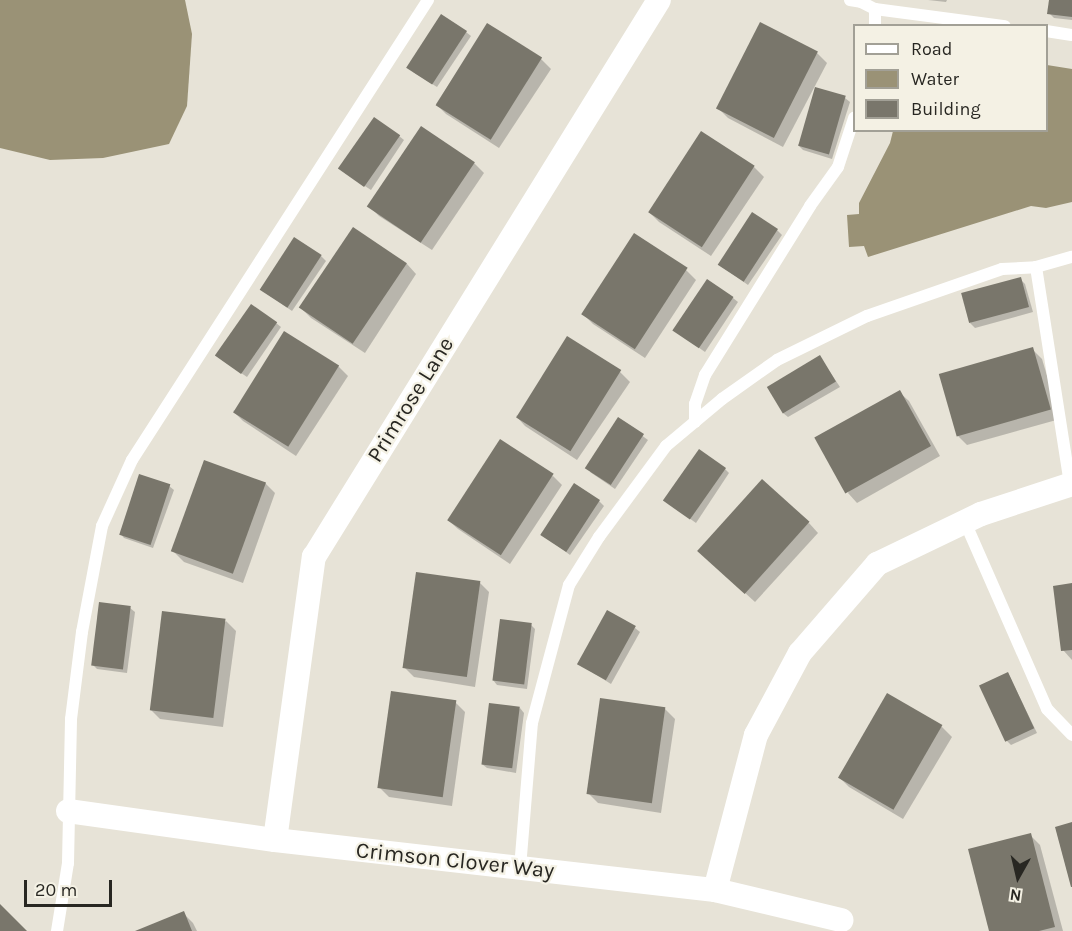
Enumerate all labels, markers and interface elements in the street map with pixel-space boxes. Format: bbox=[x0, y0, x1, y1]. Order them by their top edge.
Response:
legend bbox=[853, 24, 1048, 132]
text: Road bbox=[911, 38, 952, 60]
text: Water bbox=[911, 68, 959, 90]
text: Building bbox=[911, 98, 981, 120]
street label: Primrose Lane bbox=[362, 333, 460, 467]
street label: Crimson Clover Way bbox=[355, 837, 555, 885]
north arrow bbox=[988, 847, 1048, 907]
scale bar bbox=[27, 868, 116, 906]
text: 20 m bbox=[35, 879, 77, 901]
text: N bbox=[1008, 885, 1022, 906]

